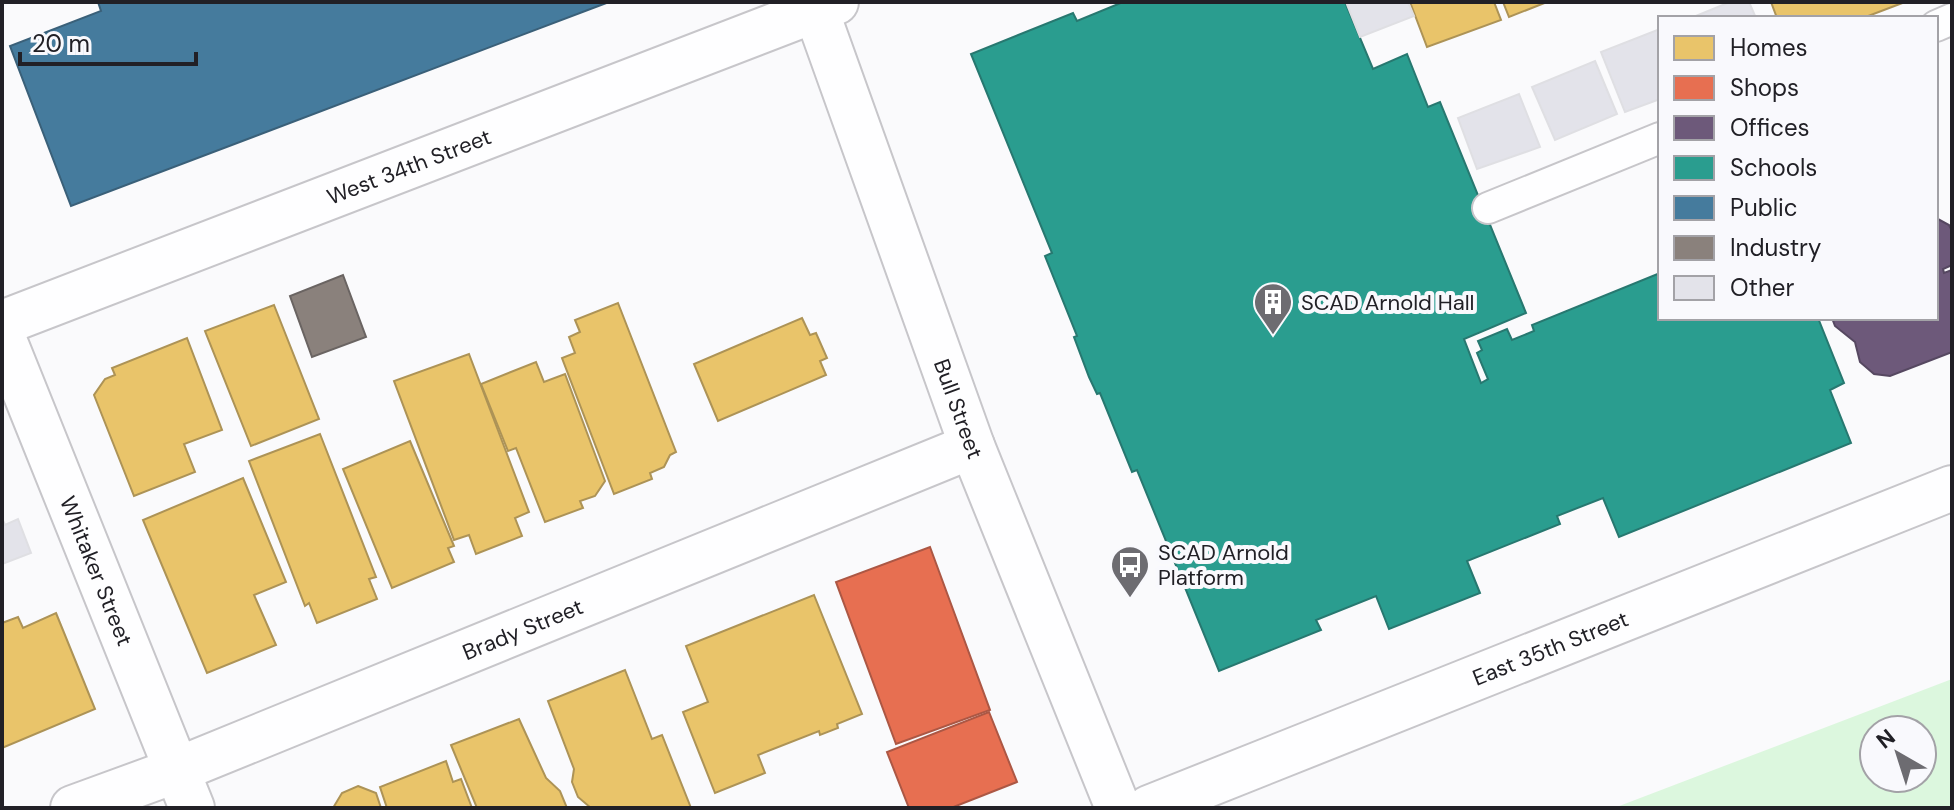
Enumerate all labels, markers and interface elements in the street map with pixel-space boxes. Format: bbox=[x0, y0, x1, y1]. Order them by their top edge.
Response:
scale bar bbox=[20, 16, 196, 66]
legend bbox=[1658, 16, 1938, 320]
text: 20 m bbox=[32, 28, 90, 59]
text: Homes bbox=[1730, 32, 1808, 63]
text: Shops bbox=[1730, 72, 1799, 103]
text: Offices bbox=[1730, 112, 1810, 143]
street label: West 34th Street bbox=[323, 122, 495, 211]
text: Schools bbox=[1730, 152, 1817, 183]
text: Public bbox=[1730, 192, 1798, 223]
text: Industry bbox=[1730, 232, 1821, 263]
text: Other bbox=[1730, 272, 1794, 303]
building icon: SCAD Arnold Hall bbox=[1252, 281, 1294, 336]
place label: SCAD Arnold Hall bbox=[1301, 288, 1475, 317]
street label: Bull Street bbox=[927, 355, 990, 463]
street label: Whitaker Street bbox=[54, 492, 140, 650]
place label: SCAD Arnold Platform bbox=[1158, 538, 1289, 592]
bus stop icon: SCAD Arnold Platform bbox=[1109, 544, 1151, 599]
street label: Brady Street bbox=[458, 592, 587, 667]
street label: East 35th Street bbox=[1468, 604, 1633, 692]
north arrow bbox=[1858, 714, 1938, 794]
text: N bbox=[1870, 723, 1901, 755]

